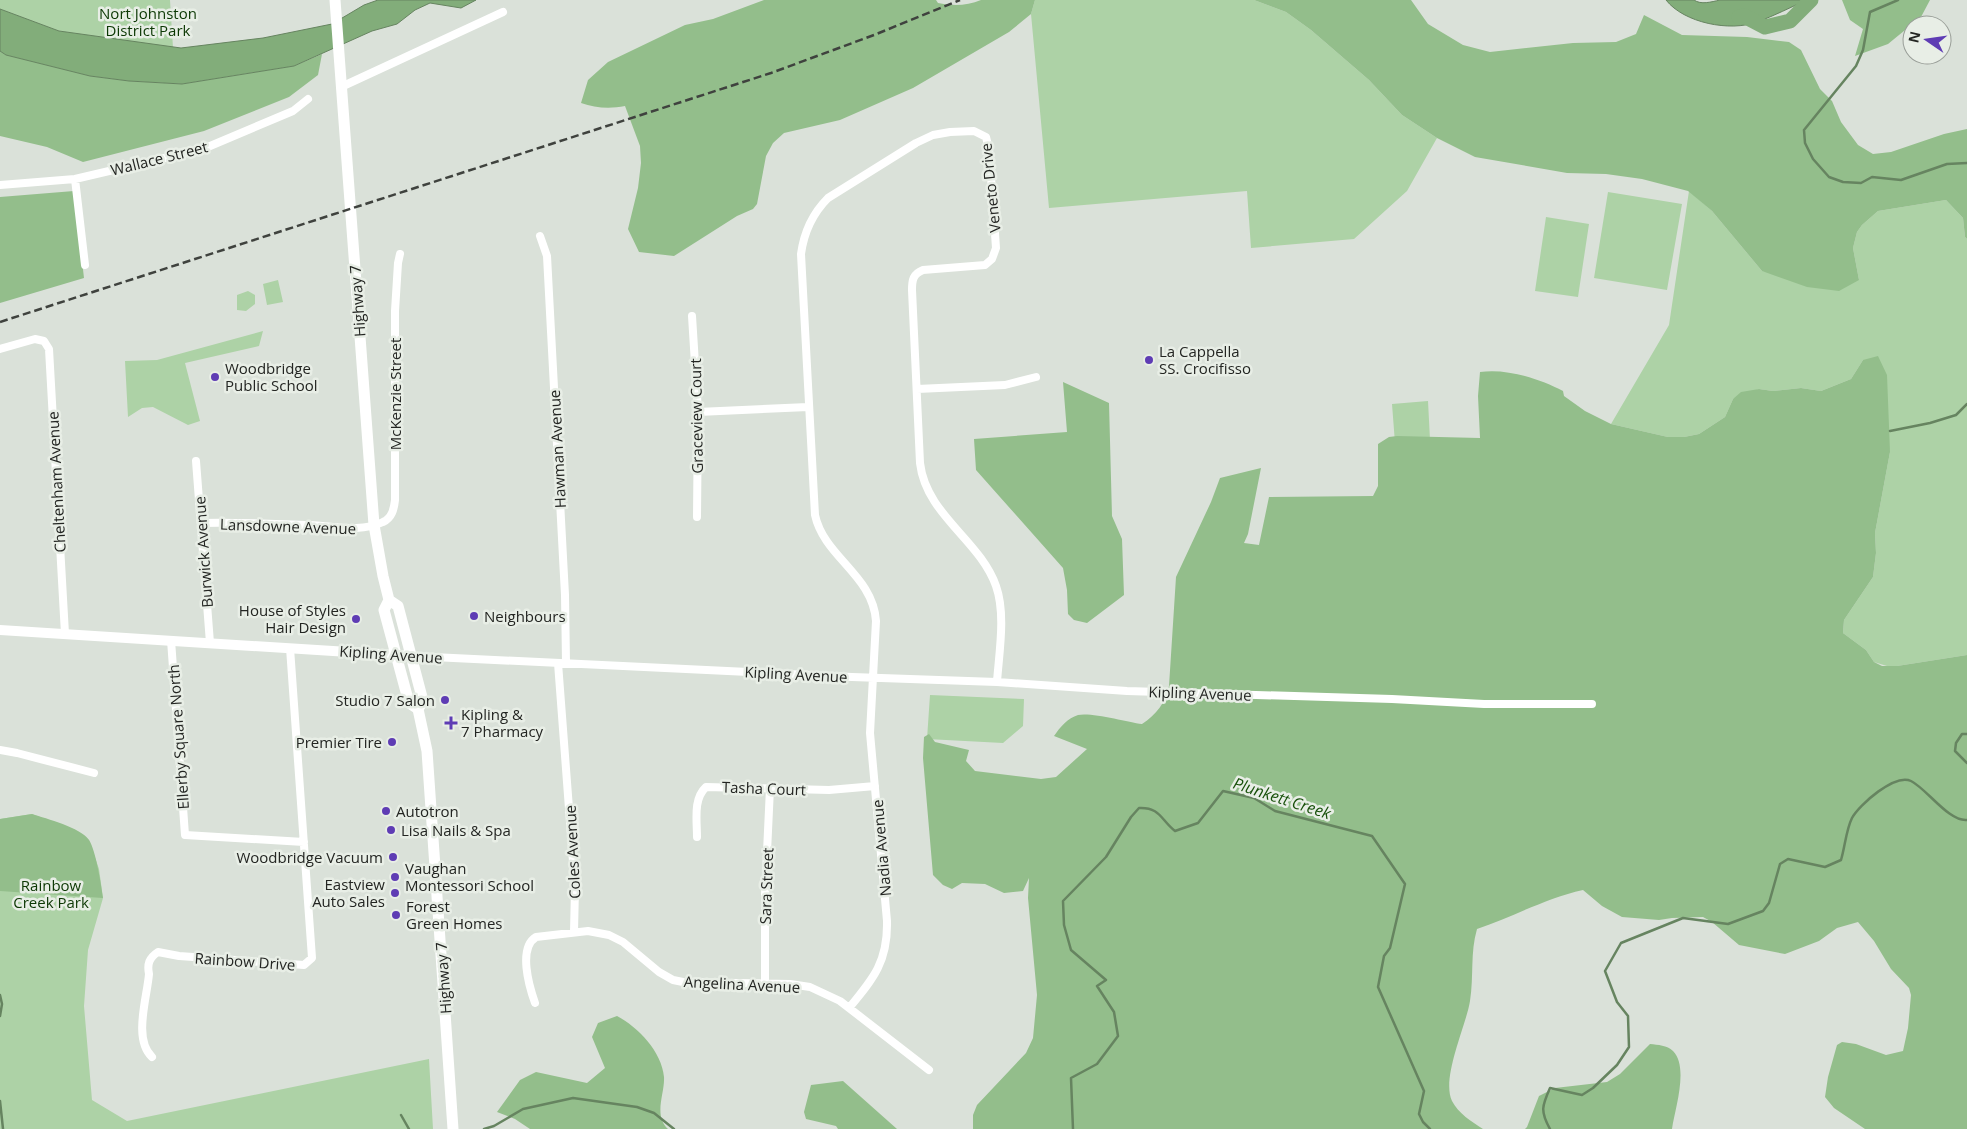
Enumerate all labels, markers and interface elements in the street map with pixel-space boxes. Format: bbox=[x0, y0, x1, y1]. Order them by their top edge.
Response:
park label: Nort Johnston District Park bbox=[99, 3, 197, 40]
north arrow bbox=[1902, 15, 1952, 65]
text: N bbox=[1903, 29, 1924, 45]
street label: Wallace Street bbox=[108, 136, 210, 180]
street label: Veneto Drive bbox=[975, 142, 1005, 234]
street label: Highway 7 bbox=[345, 264, 369, 338]
street label: McKenzie Street bbox=[385, 338, 405, 450]
place label: La Cappella SS. Crocifisso bbox=[1159, 341, 1251, 378]
marker: La Cappella SS. Crocifisso bbox=[1143, 354, 1155, 366]
place label: Woodbridge Public School bbox=[225, 358, 318, 395]
street label: Graceview Court bbox=[685, 358, 707, 474]
marker: Woodbridge Public School bbox=[209, 371, 221, 383]
street label: Hawman Avenue bbox=[544, 389, 570, 509]
street label: Cheltenham Avenue bbox=[42, 411, 70, 553]
street label: Burwick Avenue bbox=[189, 496, 217, 608]
street label: Lansdowne Avenue bbox=[220, 514, 356, 538]
place label: House of Styles Hair Design bbox=[239, 600, 346, 637]
place label: Neighbours bbox=[484, 606, 566, 626]
marker: Neighbours bbox=[468, 610, 480, 622]
marker: House of Styles Hair Design bbox=[350, 613, 362, 625]
street label: Kipling Avenue bbox=[339, 640, 443, 668]
street label: Kipling Avenue bbox=[744, 661, 848, 687]
street label: Ellerby Square North bbox=[163, 664, 193, 810]
street label: Kipling Avenue bbox=[1148, 681, 1252, 705]
place label: Studio 7 Salon bbox=[335, 690, 435, 710]
marker: Studio 7 Salon bbox=[439, 694, 451, 706]
place label: Kipling & 7 Pharmacy bbox=[461, 704, 544, 741]
marker: Kipling & 7 Pharmacy bbox=[445, 717, 457, 729]
place label: Premier Tire bbox=[296, 732, 382, 752]
marker: Premier Tire bbox=[386, 736, 398, 748]
water label: Plunkett Creek bbox=[1230, 772, 1335, 825]
street label: Tasha Court bbox=[722, 777, 806, 799]
street label: Nadia Avenue bbox=[867, 799, 895, 897]
place label: Autotron bbox=[396, 801, 459, 821]
marker: Autotron bbox=[380, 805, 392, 817]
street label: Coles Avenue bbox=[560, 805, 584, 899]
place label: Lisa Nails & Spa bbox=[401, 820, 511, 840]
marker: Lisa Nails & Spa bbox=[385, 824, 397, 836]
place label: Woodbridge Vacuum bbox=[236, 847, 383, 867]
street label: Sara Street bbox=[755, 847, 777, 925]
marker: Woodbridge Vacuum bbox=[387, 851, 399, 863]
place label: Vaughan Montessori School bbox=[405, 858, 534, 895]
marker: Vaughan Montessori School bbox=[389, 871, 401, 883]
place label: Eastview Auto Sales bbox=[312, 874, 385, 911]
park label: Rainbow Creek Park bbox=[13, 875, 89, 912]
marker: Eastview Auto Sales bbox=[389, 887, 401, 899]
place label: Forest Green Homes bbox=[406, 896, 503, 933]
marker: Forest Green Homes bbox=[390, 909, 402, 921]
street label: Highway 7 bbox=[431, 941, 455, 1015]
street label: Rainbow Drive bbox=[194, 948, 296, 974]
street label: Angelina Avenue bbox=[683, 971, 801, 997]

